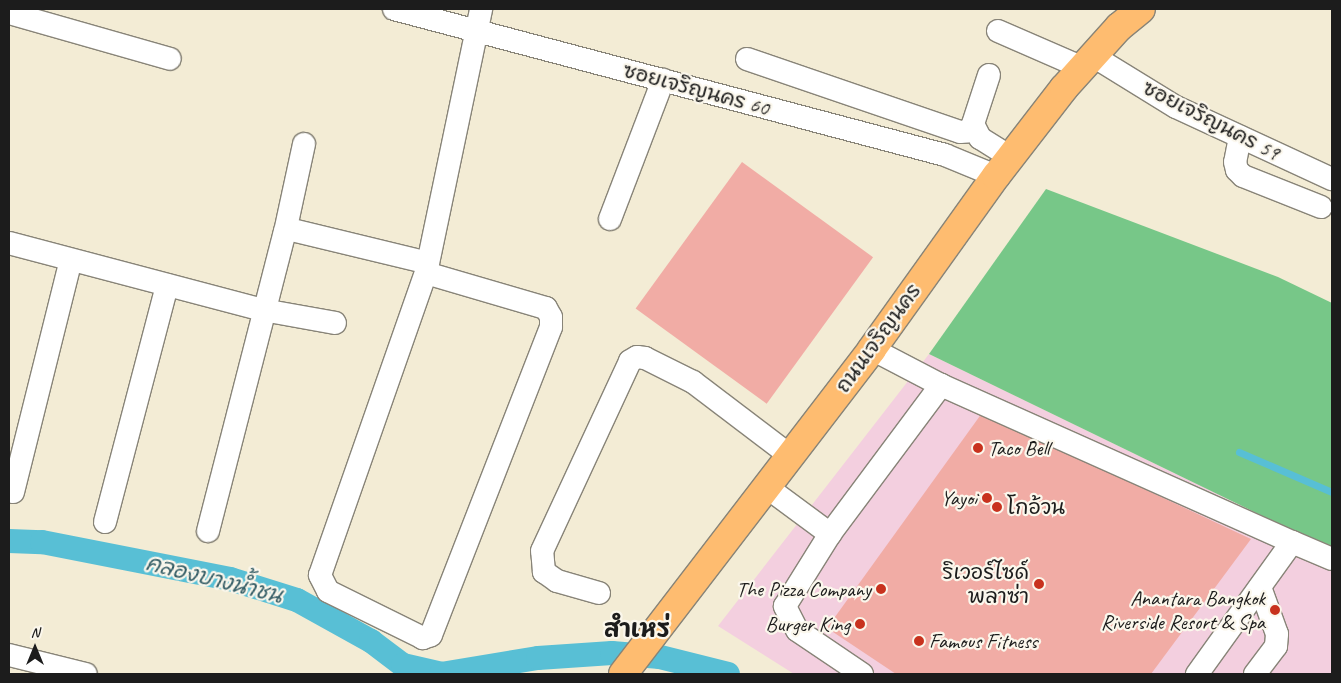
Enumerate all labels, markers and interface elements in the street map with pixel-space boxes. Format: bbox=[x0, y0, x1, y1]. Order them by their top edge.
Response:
street label: ซอยเจริญนคร 60 bbox=[620, 57, 772, 121]
street label: ซอยเจริญนคร 59 bbox=[1138, 75, 1284, 165]
street label: ถนนเจริญนคร bbox=[830, 278, 926, 398]
place label: Taco Bell bbox=[988, 435, 1050, 461]
marker: Taco Bell bbox=[972, 442, 984, 454]
place label: Yayoi bbox=[941, 485, 977, 511]
marker: Yayoi bbox=[981, 492, 993, 504]
place label: โกอ้วน bbox=[1007, 494, 1065, 520]
marker: โกอ้วน bbox=[991, 501, 1003, 513]
water label: คลองบางน้ำชน bbox=[143, 550, 285, 610]
place label: ริเวอร์ไซด์ พลาซ่า bbox=[942, 559, 1029, 609]
place label: The Pizza Company bbox=[737, 576, 871, 602]
marker: ริเวอร์ไซด์ พลาซ่า bbox=[1033, 578, 1045, 590]
marker: The Pizza Company bbox=[875, 583, 887, 595]
place label: Anantara Bangkok Riverside Resort & Spa bbox=[1101, 585, 1265, 635]
marker: Anantara Bangkok Riverside Resort & Spa bbox=[1269, 604, 1281, 616]
place label: Burger King bbox=[765, 611, 850, 637]
district label: สำเหร่ bbox=[604, 616, 670, 644]
marker: Burger King bbox=[854, 618, 866, 630]
north arrow bbox=[10, 623, 60, 673]
text: N bbox=[31, 624, 39, 641]
place label: Famous Fitness bbox=[929, 628, 1037, 654]
marker: Famous Fitness bbox=[913, 635, 925, 647]

